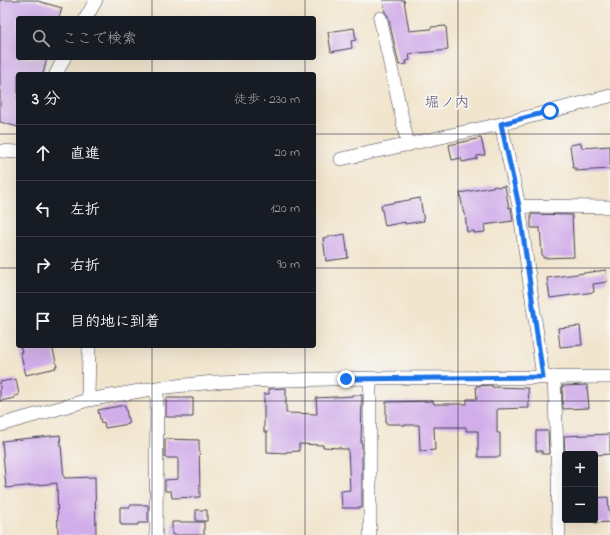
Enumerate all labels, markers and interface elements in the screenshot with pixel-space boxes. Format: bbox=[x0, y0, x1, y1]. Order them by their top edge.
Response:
search box bbox=[16, 16, 316, 60]
icon: search bbox=[30, 27, 52, 49]
text: ここで検索 bbox=[62, 28, 137, 50]
text: 3 分 bbox=[32, 87, 60, 112]
text: 徒歩 · 230 m bbox=[234, 90, 300, 109]
district label: 堀ノ内 bbox=[424, 92, 470, 114]
route start bbox=[541, 102, 559, 120]
icon: ahead bbox=[32, 142, 54, 164]
text: 直進 bbox=[70, 143, 100, 165]
text: 20 m bbox=[275, 143, 300, 162]
icon: left bbox=[32, 198, 54, 220]
text: 左折 bbox=[70, 199, 100, 221]
text: 120 m bbox=[270, 199, 300, 218]
icon: right bbox=[32, 254, 54, 276]
text: 右折 bbox=[70, 255, 100, 277]
text: 90 m bbox=[277, 255, 300, 274]
icon: arrive bbox=[32, 310, 54, 332]
text: 目的地に到着 bbox=[70, 311, 160, 333]
route end bbox=[337, 370, 355, 388]
map controls bbox=[562, 451, 598, 523]
button: + bbox=[562, 451, 598, 487]
button: − bbox=[562, 487, 598, 523]

